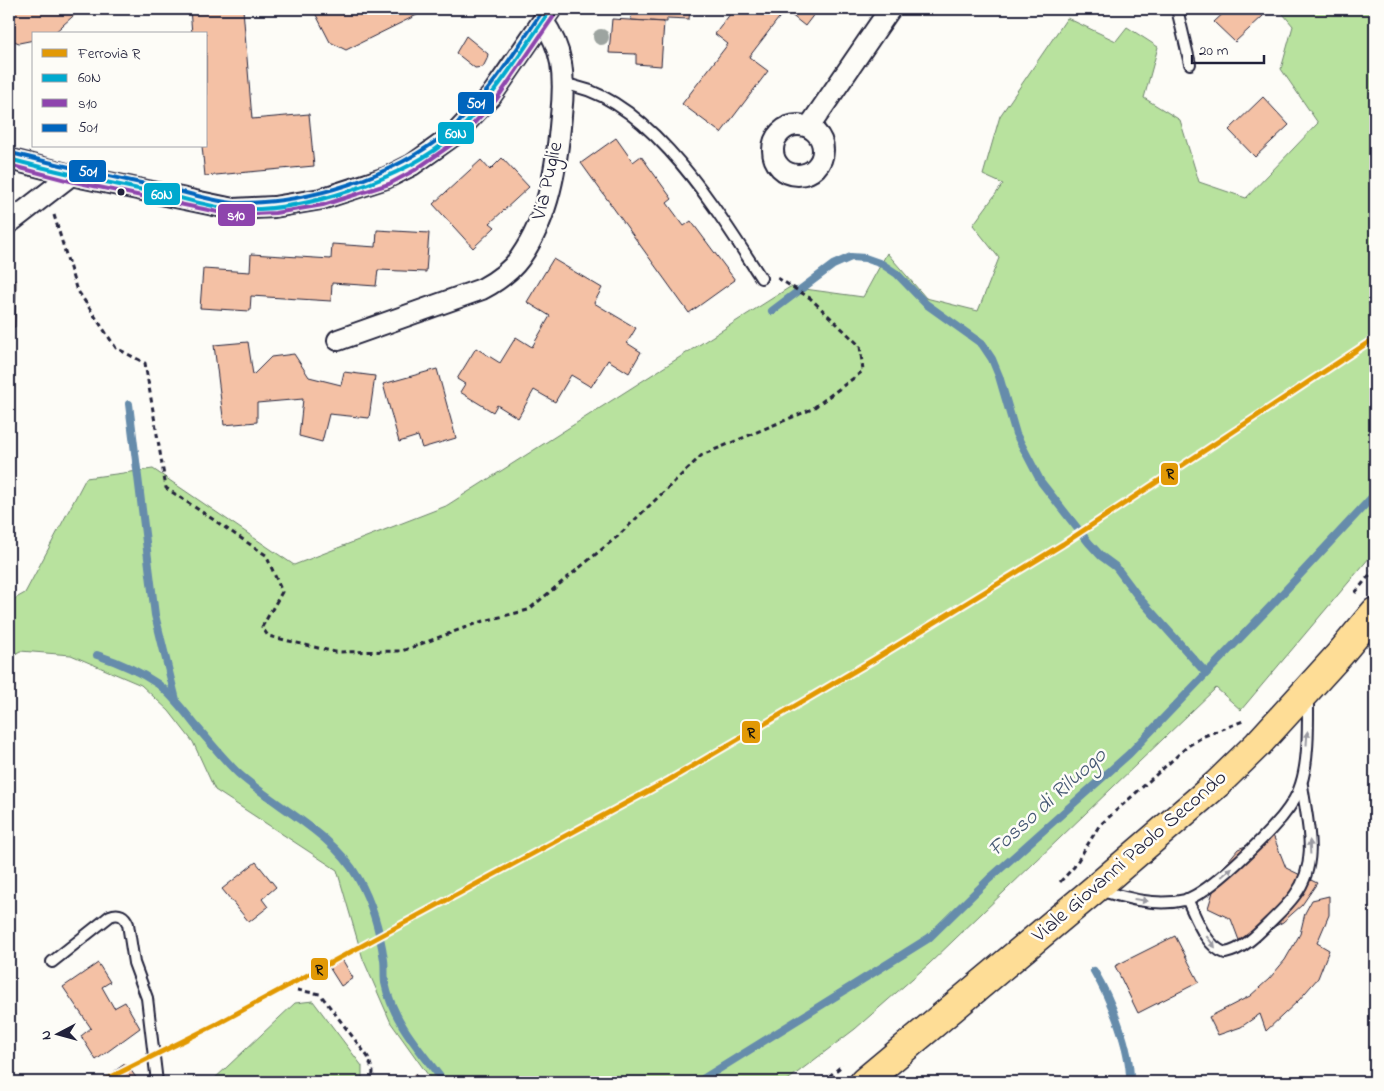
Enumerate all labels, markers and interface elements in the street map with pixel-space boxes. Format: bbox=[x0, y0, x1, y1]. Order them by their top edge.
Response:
legend bbox=[32, 32, 208, 148]
scale bar bbox=[1192, 32, 1264, 64]
text: 20 m bbox=[1199, 40, 1229, 62]
text: Ferrovia R bbox=[77, 43, 141, 65]
text: 60N bbox=[78, 67, 101, 89]
line badge: 501 bbox=[457, 91, 495, 115]
text: s10 bbox=[78, 93, 97, 115]
text: 501 bbox=[467, 94, 486, 115]
text: 501 bbox=[78, 117, 98, 139]
line badge: 60N bbox=[437, 121, 475, 145]
text: 60N bbox=[444, 124, 467, 145]
street label: Via Puglie bbox=[524, 138, 574, 225]
line badge: 501 bbox=[68, 159, 107, 183]
text: 501 bbox=[79, 162, 98, 183]
line badge: 60N bbox=[143, 182, 181, 206]
text: 60N bbox=[150, 185, 173, 206]
unlabelled marker bbox=[116, 187, 126, 197]
line badge: s10 bbox=[217, 203, 256, 227]
text: s10 bbox=[227, 206, 245, 227]
line badge: R bbox=[1160, 462, 1179, 486]
text: R bbox=[1165, 464, 1175, 485]
line badge: R bbox=[741, 720, 761, 744]
text: R bbox=[746, 723, 756, 744]
one-way arrow bbox=[1303, 730, 1311, 746]
water label: Fosso di Riluogo bbox=[982, 740, 1116, 865]
street label: Viale Giovanni Paolo Secondo bbox=[1025, 764, 1234, 951]
one-way arrow bbox=[1305, 839, 1313, 855]
one-way arrow bbox=[1220, 866, 1233, 877]
one-way arrow bbox=[1133, 897, 1149, 905]
one-way arrow bbox=[1205, 935, 1216, 948]
line badge: R bbox=[310, 957, 329, 981]
text: R bbox=[314, 960, 324, 981]
north arrow bbox=[32, 1008, 82, 1058]
text: N bbox=[36, 1029, 57, 1041]

